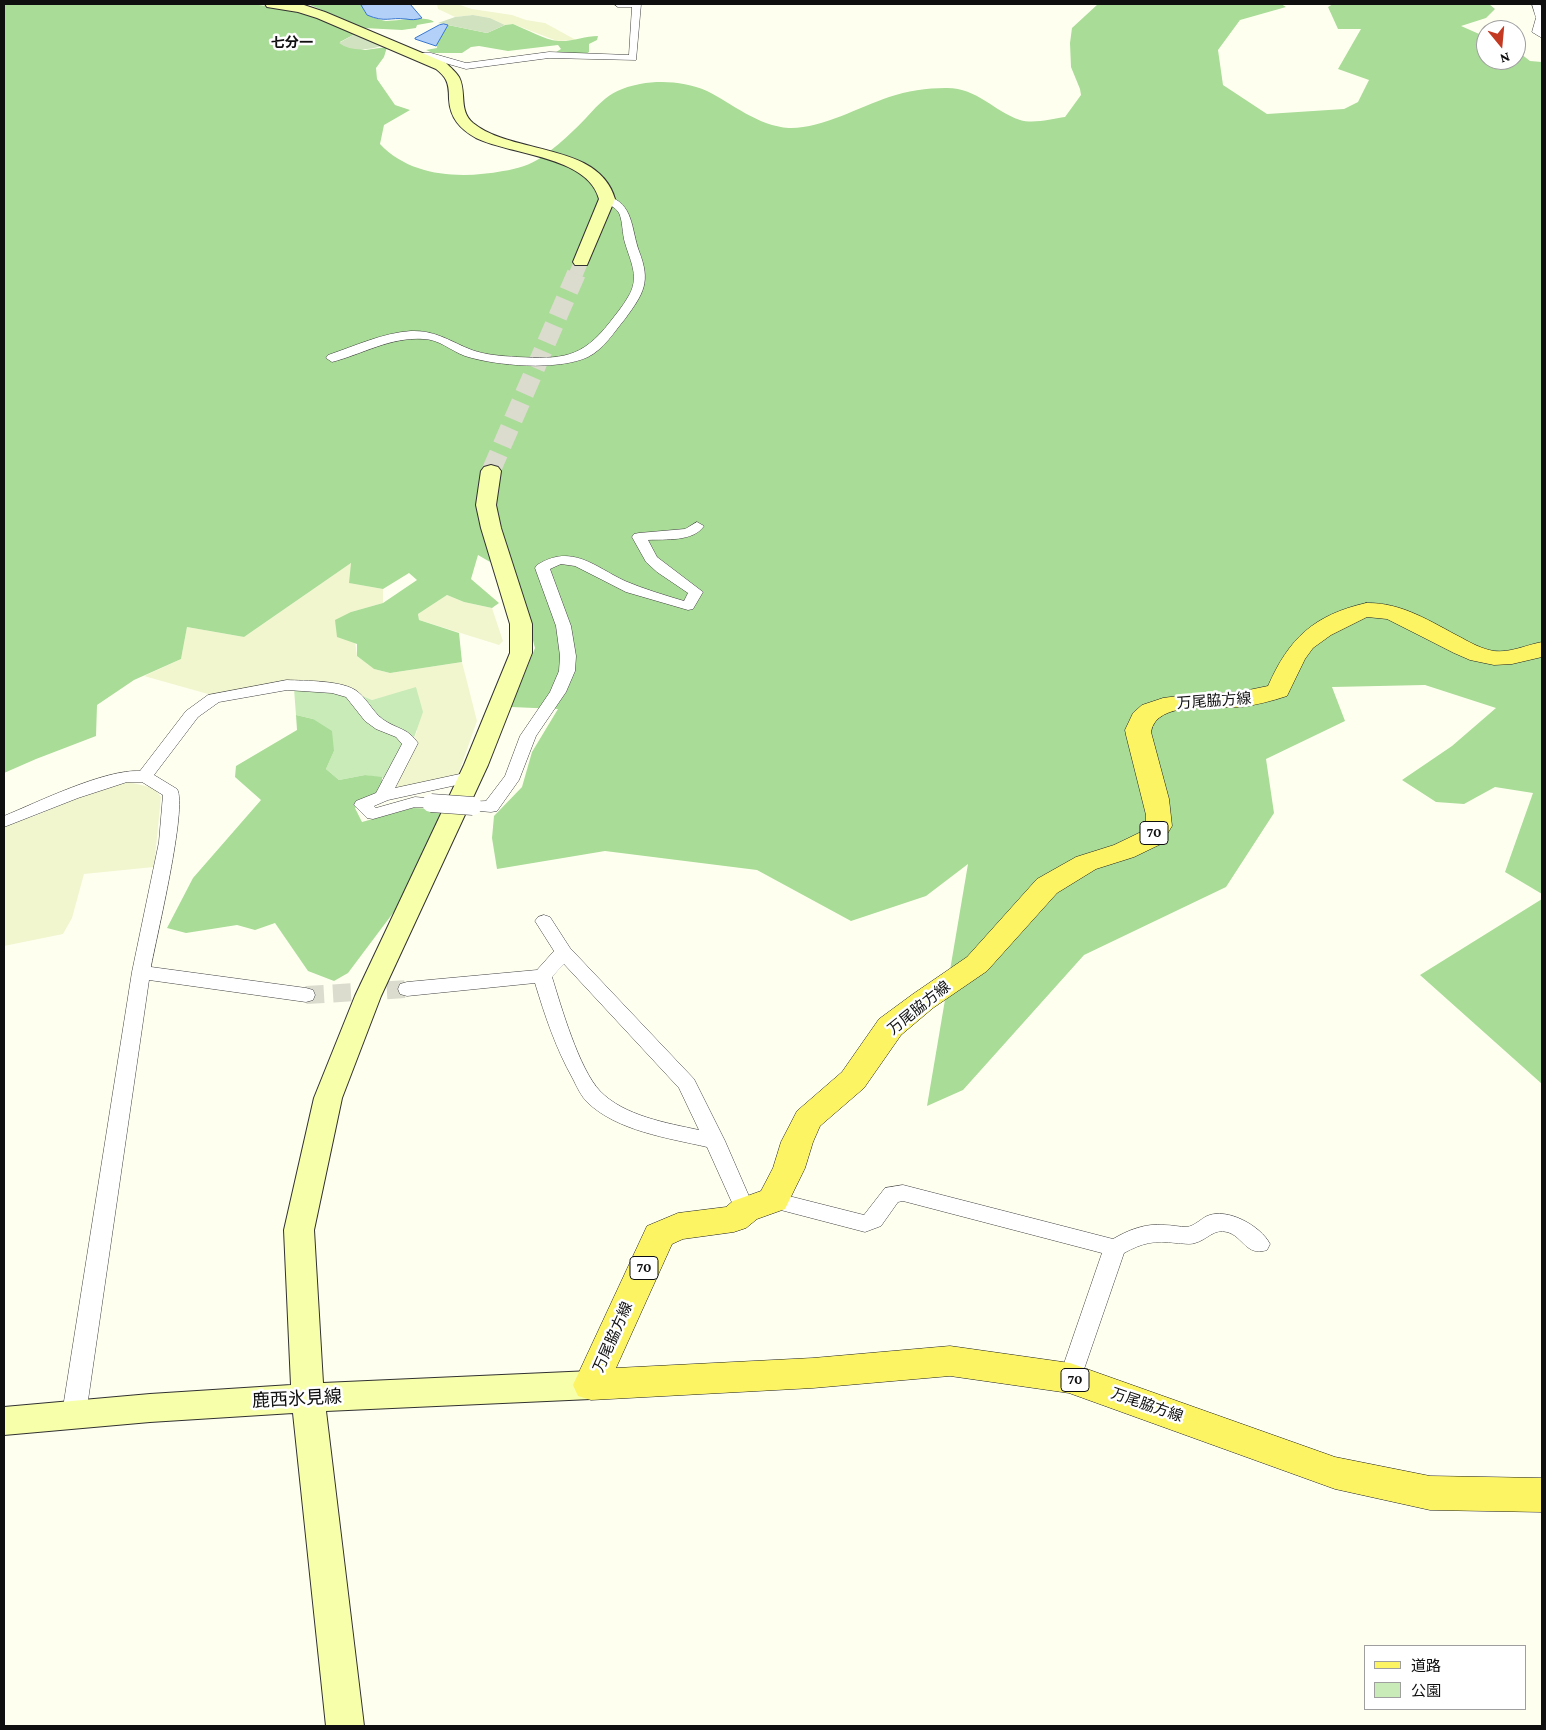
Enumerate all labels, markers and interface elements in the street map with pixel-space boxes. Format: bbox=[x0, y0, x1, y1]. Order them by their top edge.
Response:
north arrow bbox=[1476, 20, 1526, 70]
district label: 七分一 bbox=[271, 35, 313, 51]
text: N bbox=[1498, 49, 1512, 67]
street label: 万尾脇方線 bbox=[1176, 689, 1252, 713]
road number: 70 bbox=[1140, 821, 1168, 844]
street label: 万尾脇方線 bbox=[884, 977, 954, 1039]
road number: 70 bbox=[630, 1256, 658, 1280]
street label: 万尾脇方線 bbox=[590, 1299, 636, 1375]
road number: 70 bbox=[1061, 1368, 1089, 1392]
street label: 万尾脇方線 bbox=[1109, 1384, 1185, 1426]
street label: 鹿西氷見線 bbox=[251, 1386, 343, 1412]
legend bbox=[1364, 1645, 1526, 1710]
text: 道路 bbox=[1411, 1658, 1441, 1674]
text: 公園 bbox=[1411, 1683, 1441, 1699]

